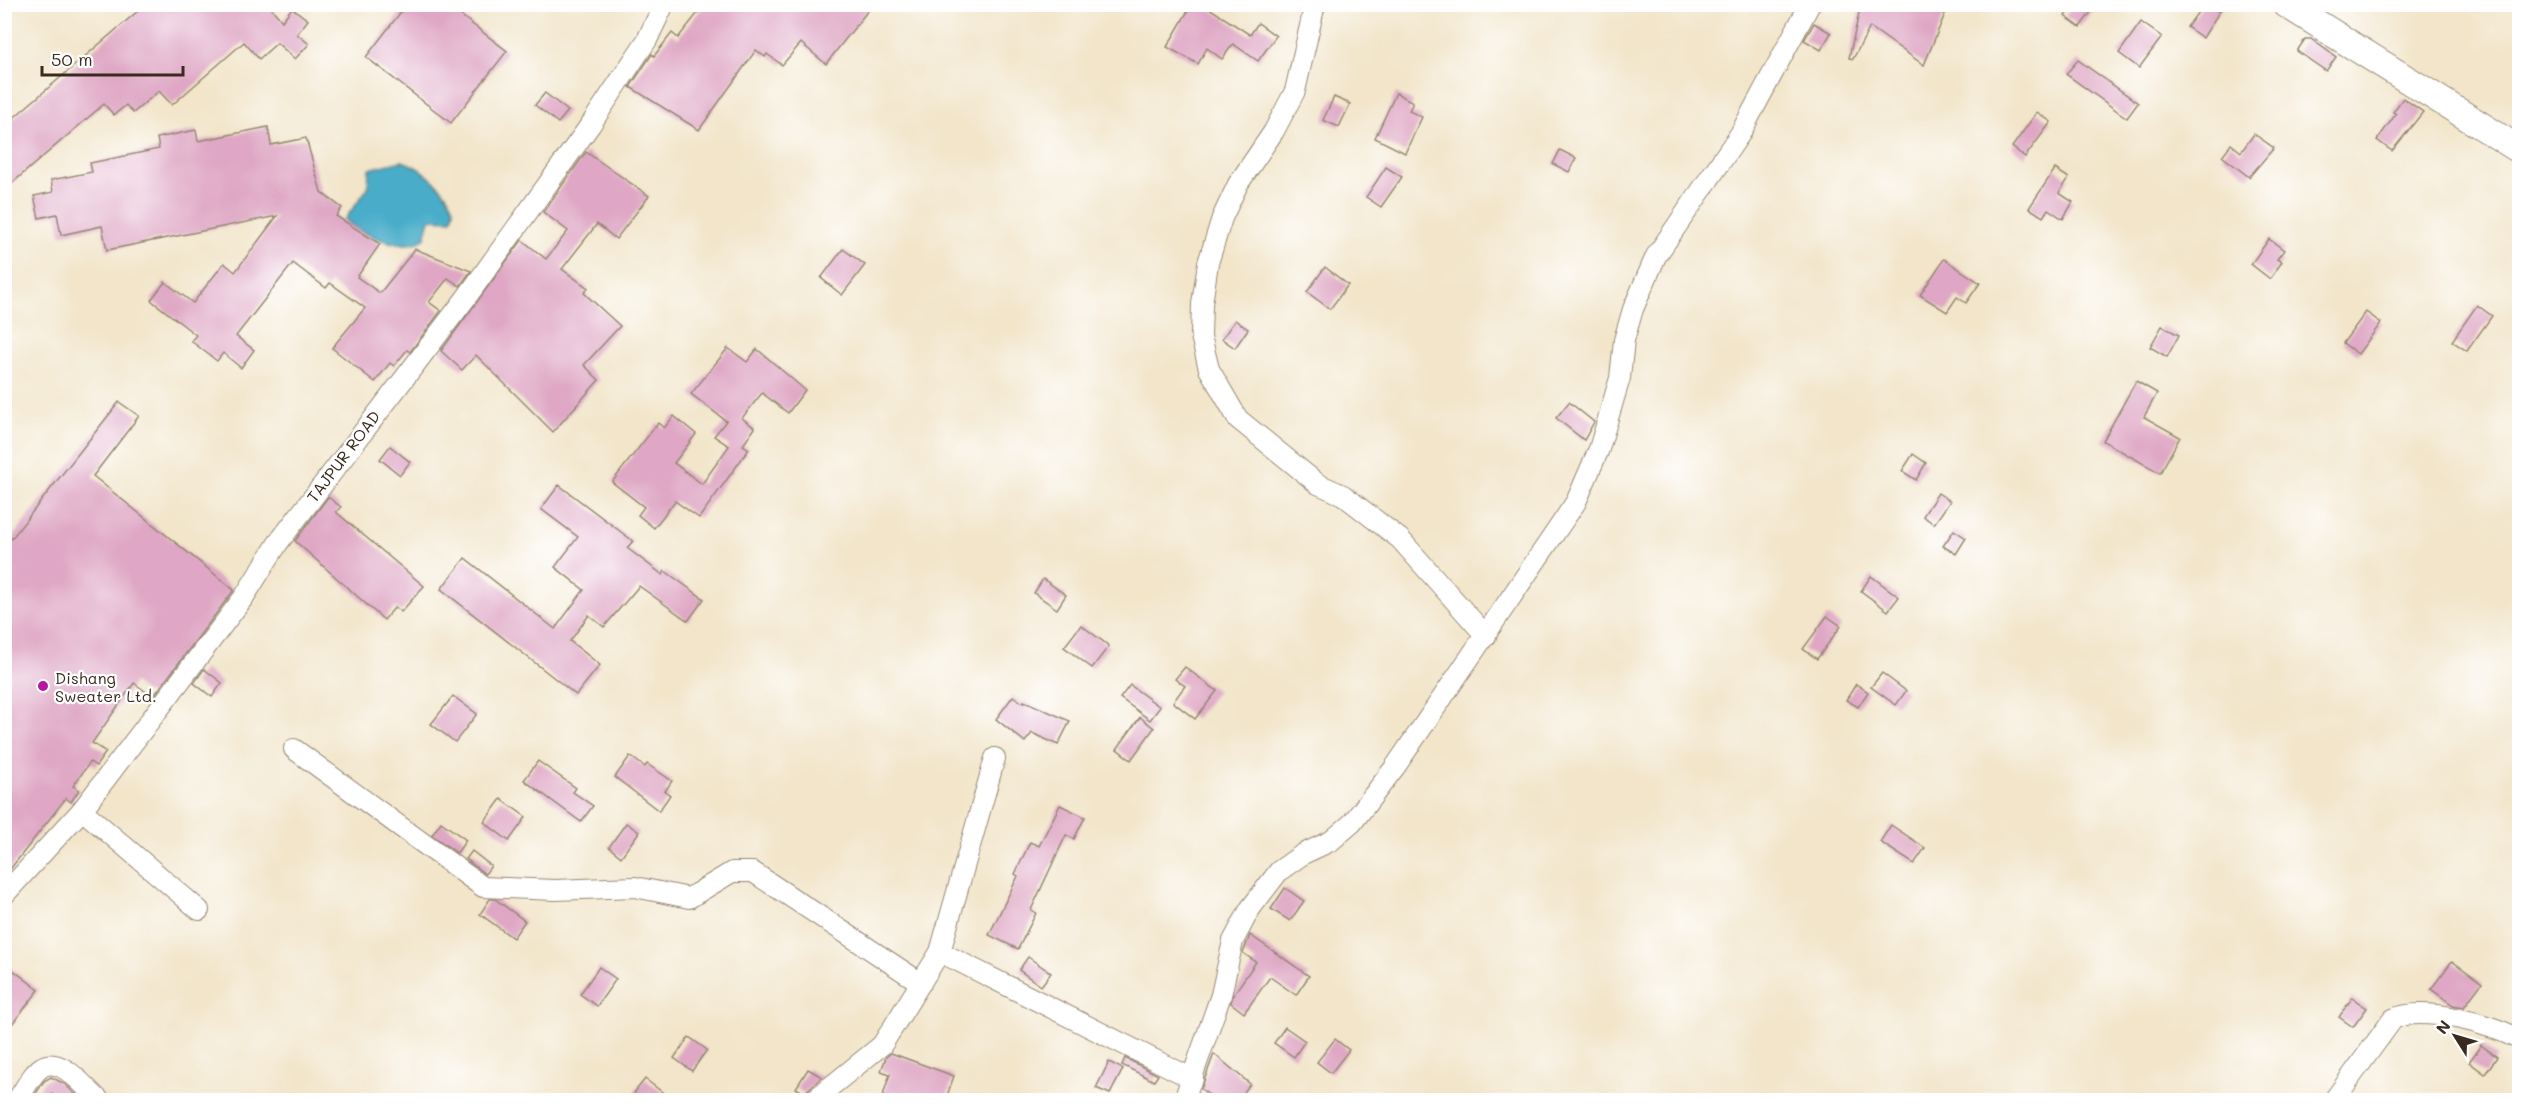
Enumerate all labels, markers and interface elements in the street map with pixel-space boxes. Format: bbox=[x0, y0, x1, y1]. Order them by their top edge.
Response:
scale bar bbox=[42, 39, 183, 77]
text: 50 m bbox=[51, 47, 93, 71]
street label: TAJPUR ROAD bbox=[302, 406, 384, 506]
place label: Dishang Sweater Ltd. bbox=[55, 667, 157, 706]
marker: Dishang Sweater Ltd. bbox=[36, 679, 50, 693]
north arrow bbox=[2425, 1006, 2485, 1066]
text: N bbox=[2431, 1015, 2455, 1038]

